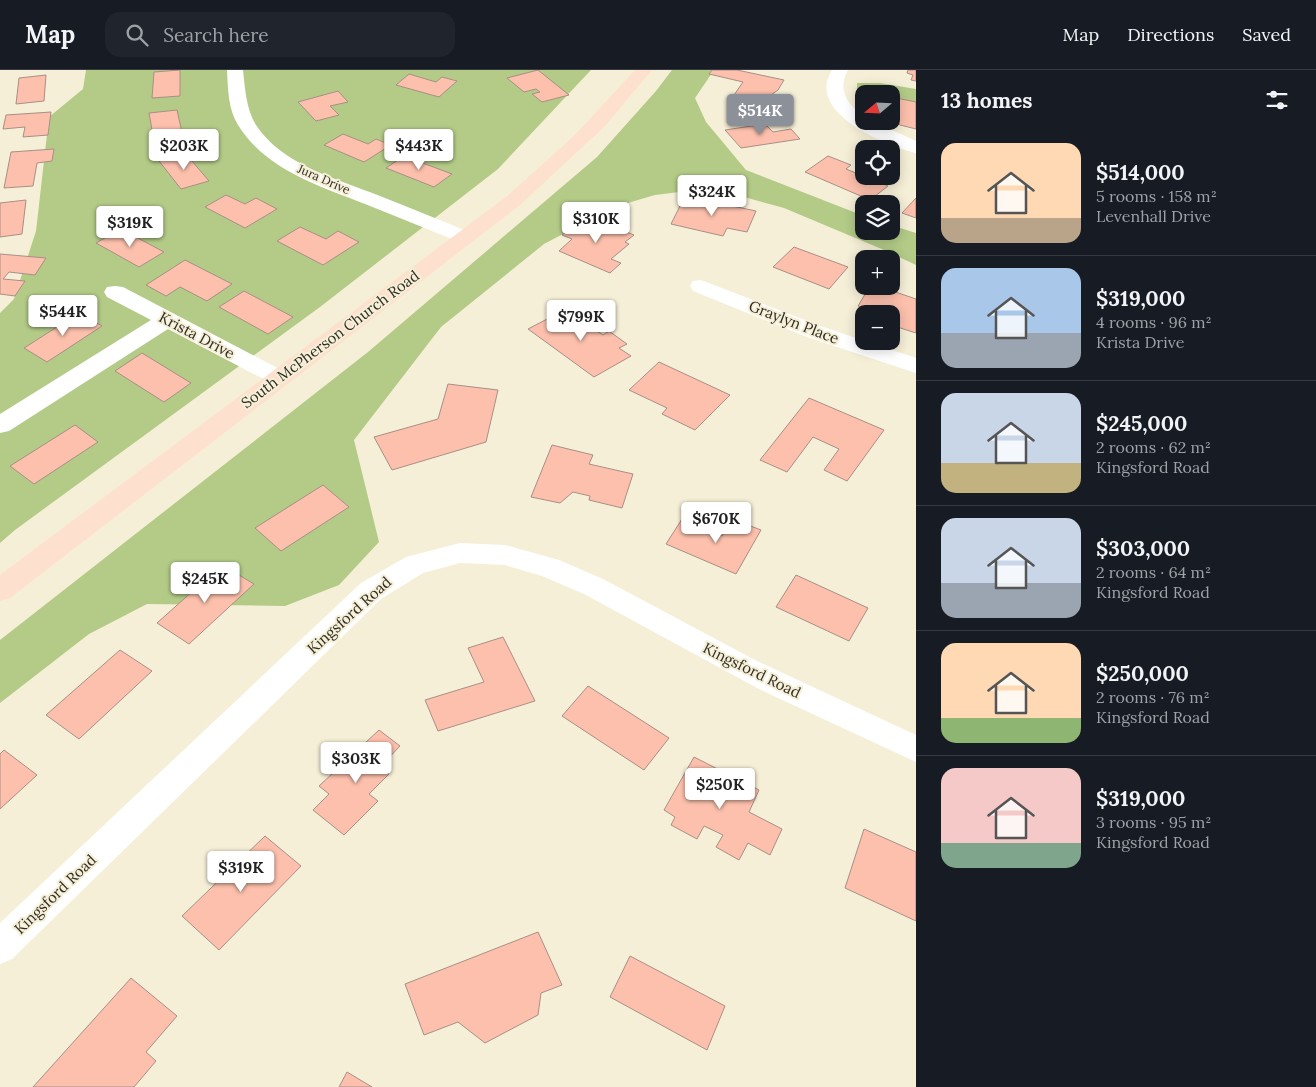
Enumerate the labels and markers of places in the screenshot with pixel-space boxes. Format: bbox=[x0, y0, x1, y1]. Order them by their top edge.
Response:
pin: $514K bbox=[725, 93, 795, 136]
pin: $203K bbox=[149, 128, 219, 171]
pin: $443K bbox=[384, 128, 454, 171]
pin: $324K bbox=[677, 174, 747, 217]
pin: $310K bbox=[561, 202, 631, 244]
pin: $319K bbox=[95, 206, 165, 248]
pin: $544K bbox=[28, 294, 98, 337]
pin: $799K bbox=[546, 300, 616, 342]
pin: $670K bbox=[681, 502, 751, 544]
pin: $245K bbox=[170, 562, 240, 604]
pin: $303K bbox=[321, 742, 391, 784]
pin: $250K bbox=[685, 768, 755, 810]
pin: $319K bbox=[206, 850, 276, 893]

